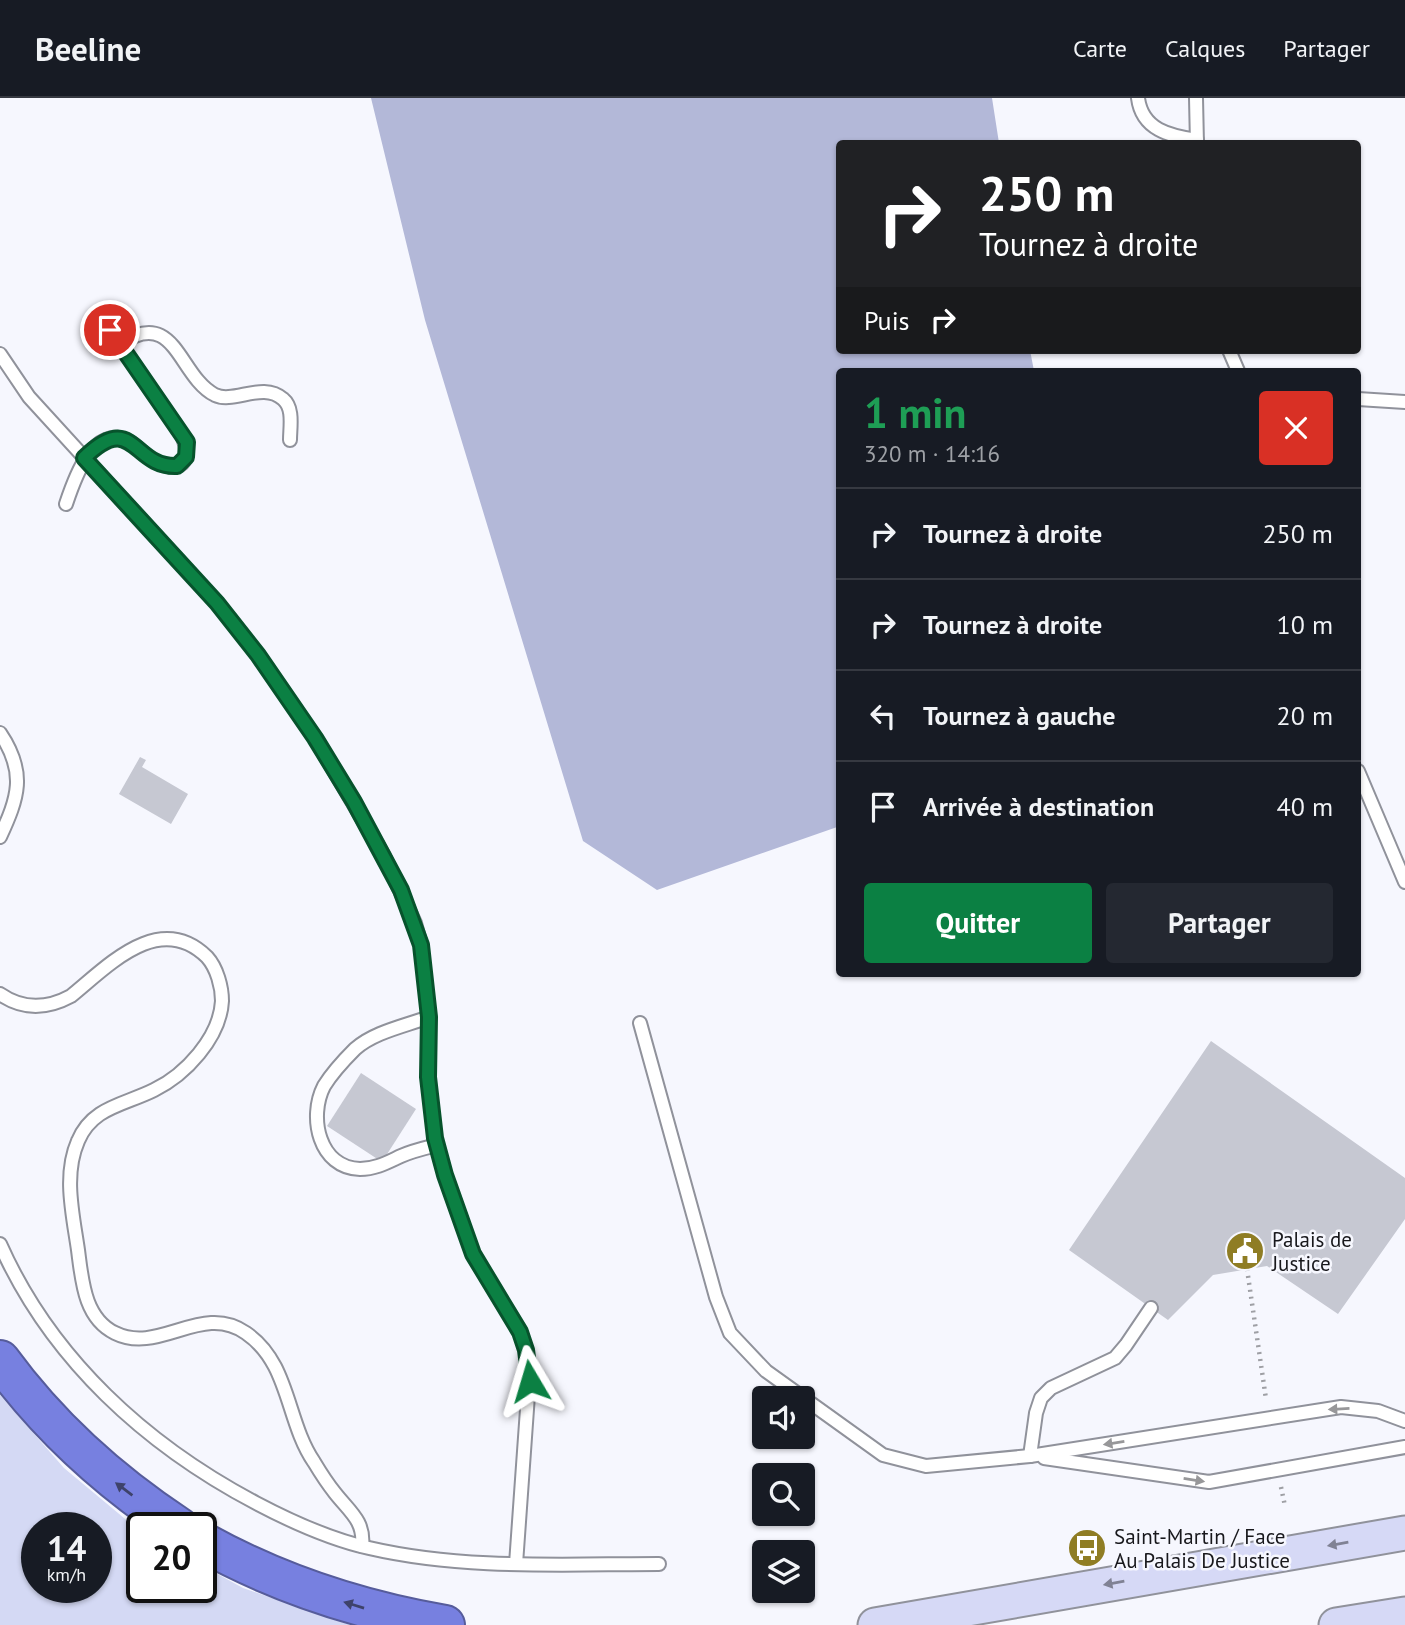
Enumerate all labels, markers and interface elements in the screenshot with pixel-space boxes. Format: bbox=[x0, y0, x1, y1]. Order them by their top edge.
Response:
text: Beeline bbox=[35, 27, 141, 70]
text: Carte bbox=[1073, 33, 1127, 64]
text: Calques bbox=[1165, 33, 1245, 64]
text: Partager bbox=[1283, 33, 1370, 64]
text: 250 m bbox=[979, 161, 1114, 225]
icon: right bbox=[864, 168, 955, 259]
text: Tournez à droite bbox=[979, 223, 1198, 265]
pin bbox=[80, 300, 140, 360]
icon: right bbox=[924, 301, 962, 339]
text: Puis bbox=[864, 304, 910, 337]
icon: arrive bbox=[91, 311, 129, 349]
text: 1 min bbox=[864, 385, 966, 440]
button: close bbox=[1259, 391, 1333, 465]
text: 320 m · 14:16 bbox=[864, 439, 1000, 468]
icon: right bbox=[864, 515, 902, 553]
text: Tournez à droite bbox=[923, 517, 1102, 550]
text: 250 m bbox=[1262, 517, 1333, 550]
icon: right bbox=[864, 606, 902, 644]
text: Tournez à droite bbox=[923, 608, 1102, 641]
text: 10 m bbox=[1277, 608, 1333, 641]
icon: left bbox=[864, 697, 902, 735]
text: Tournez à gauche bbox=[923, 699, 1115, 732]
text: 20 m bbox=[1277, 699, 1333, 732]
icon: arrive bbox=[864, 788, 902, 826]
text: Arrivée à destination bbox=[923, 790, 1154, 823]
text: 40 m bbox=[1277, 790, 1333, 823]
button: Quitter bbox=[864, 883, 1092, 963]
button: Partager bbox=[1106, 883, 1333, 963]
place label: Palais de Justice bbox=[1271, 1226, 1352, 1277]
public building icon: Palais de Justice bbox=[1224, 1230, 1266, 1272]
position arrow bbox=[493, 1344, 567, 1418]
map controls bbox=[752, 1386, 815, 1603]
button: sound bbox=[752, 1386, 815, 1449]
one-way arrow bbox=[1328, 1404, 1350, 1415]
one-way arrow bbox=[1103, 1438, 1125, 1449]
button: search bbox=[752, 1463, 815, 1526]
one-way arrow bbox=[1183, 1475, 1205, 1486]
one-way arrow bbox=[115, 1482, 133, 1496]
speed limit sign: 20 bbox=[126, 1512, 217, 1603]
place label: Saint-Martin / Face Au Palais De Justice bbox=[1114, 1523, 1290, 1574]
text: 14 bbox=[47, 1525, 86, 1571]
bus stop icon: Saint-Martin / Face Au Palais De Justice bbox=[1066, 1527, 1108, 1569]
one-way arrow bbox=[1327, 1539, 1349, 1550]
button: layers bbox=[752, 1540, 815, 1603]
text: km/h bbox=[47, 1563, 86, 1586]
one-way arrow bbox=[1103, 1578, 1125, 1589]
one-way arrow bbox=[343, 1600, 364, 1610]

